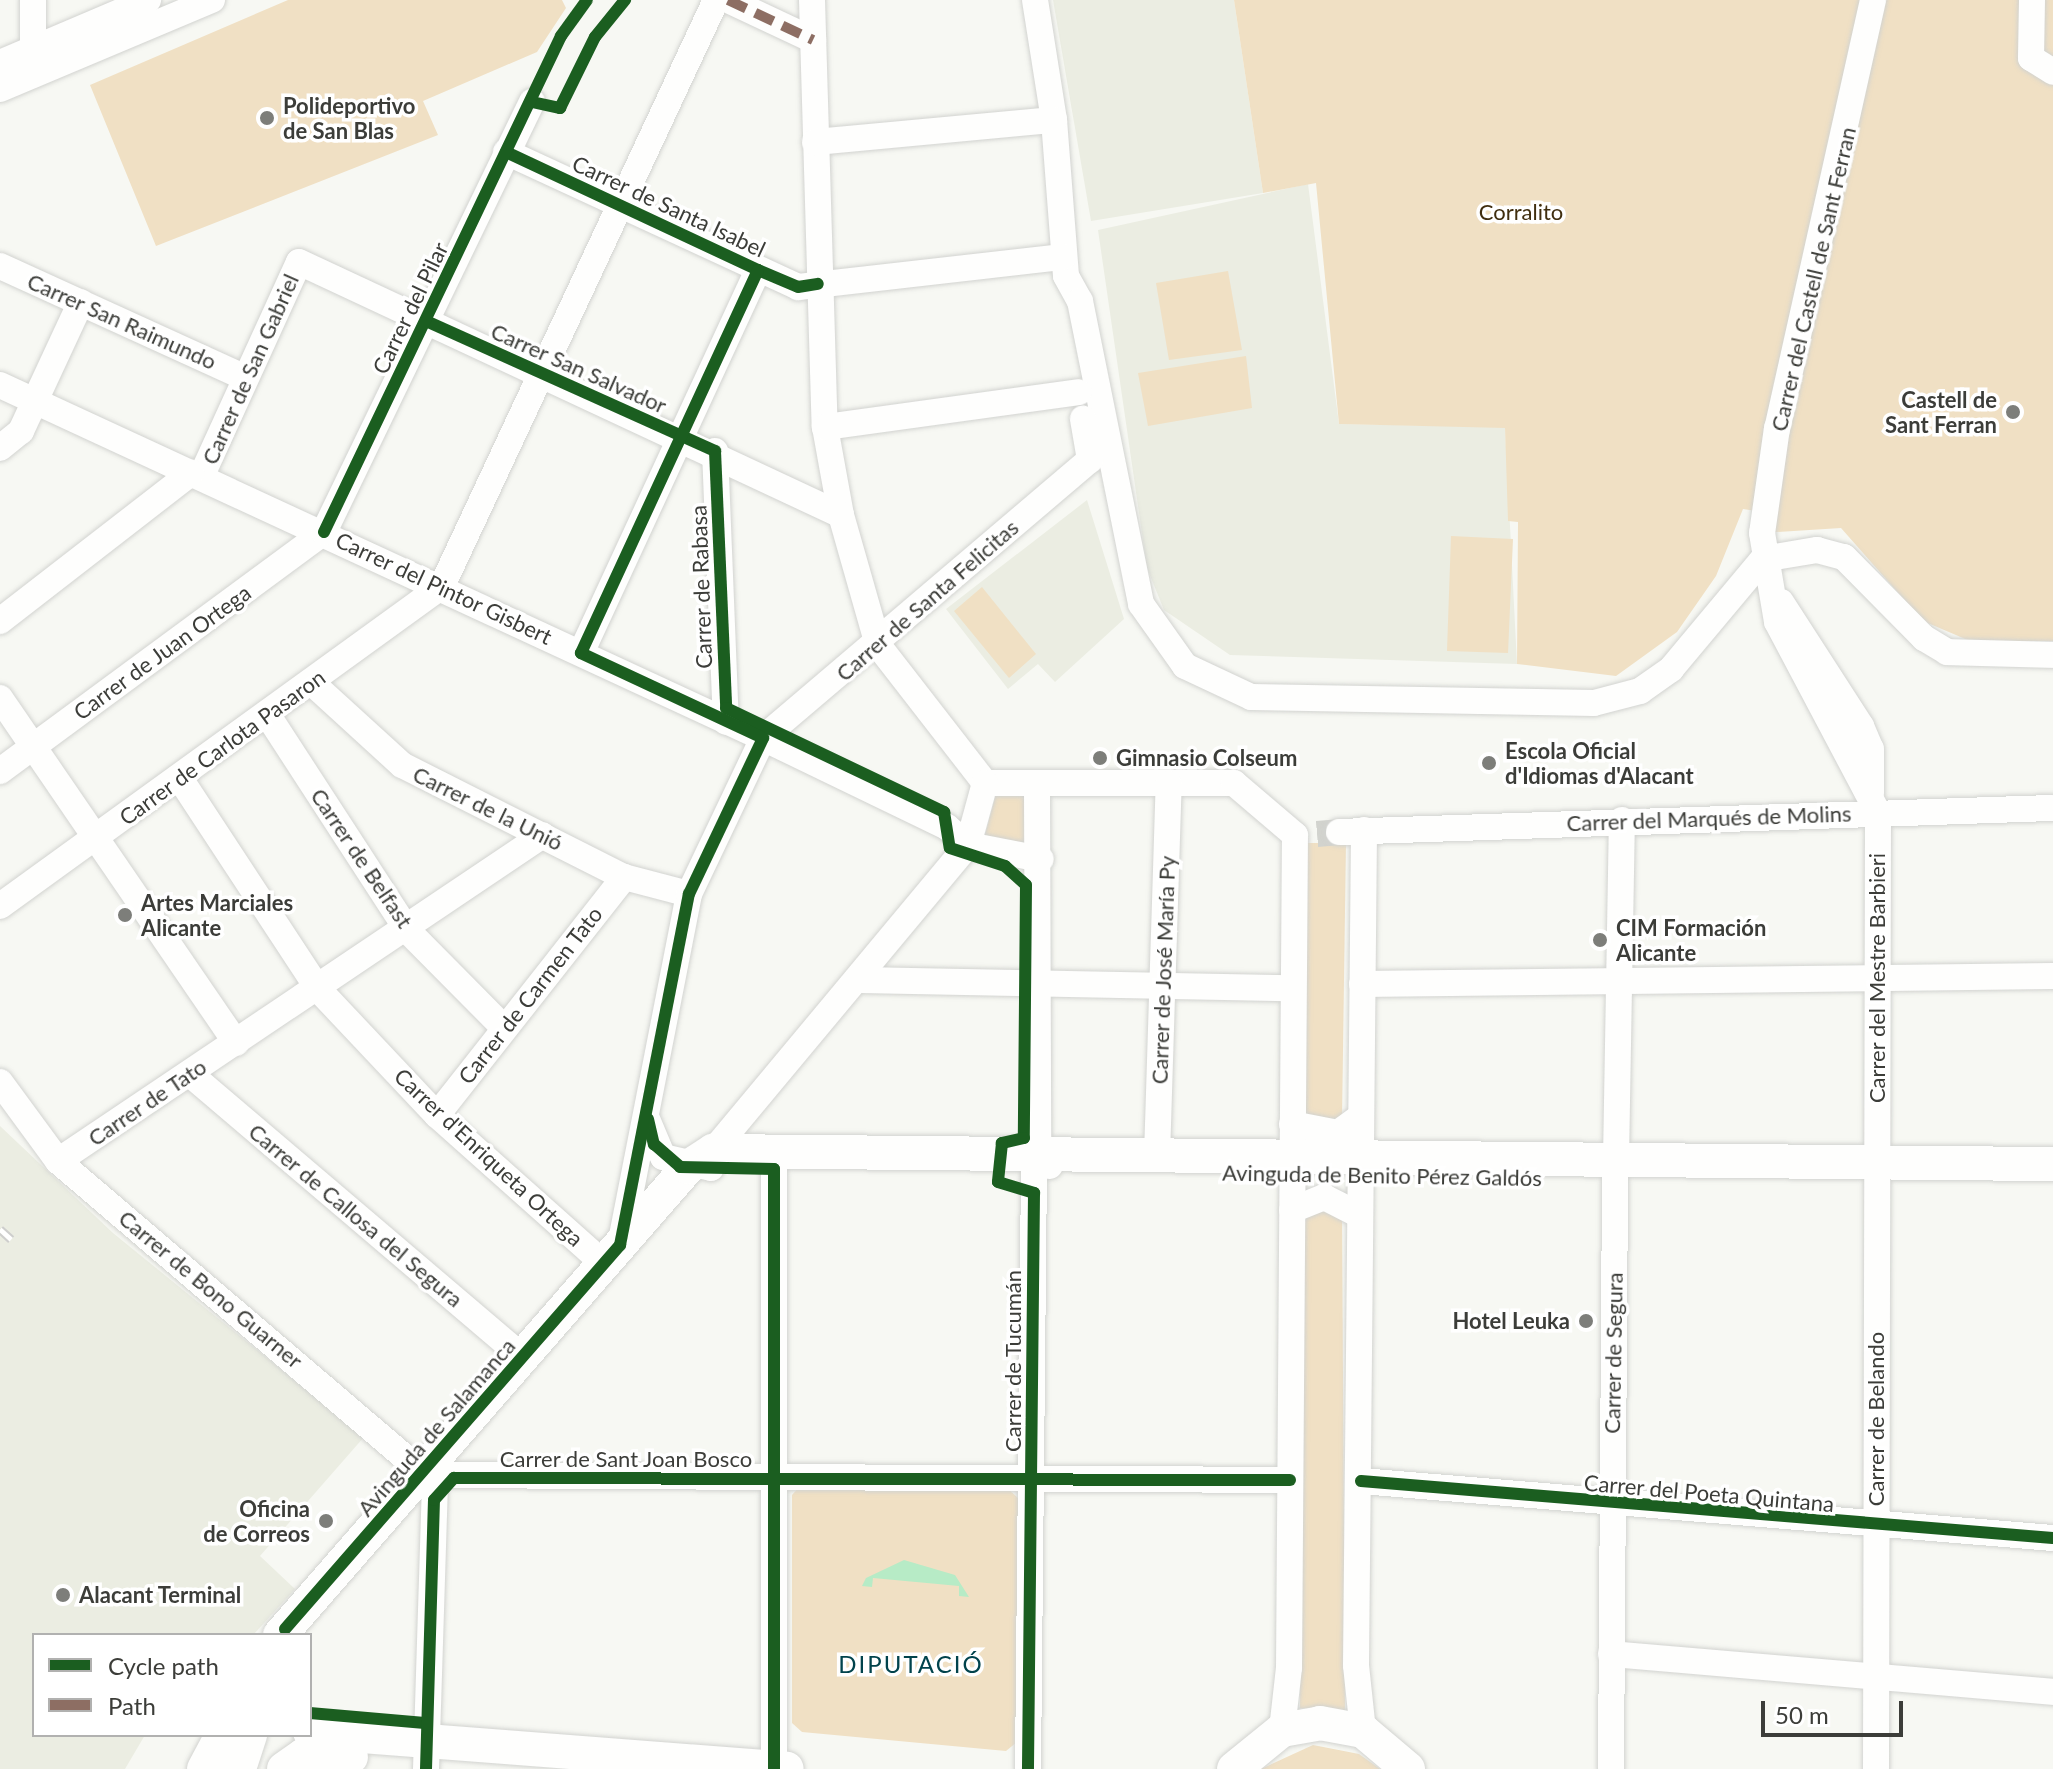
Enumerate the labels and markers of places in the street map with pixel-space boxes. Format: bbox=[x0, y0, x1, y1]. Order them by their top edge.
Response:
place label: Polideportivo de San Blas bbox=[283, 92, 415, 144]
marker: Polideportivo de San Blas bbox=[258, 109, 276, 127]
place label: Castell de Sant Ferran bbox=[1885, 386, 1997, 438]
marker: Castell de Sant Ferran bbox=[2004, 403, 2022, 421]
place label: Escola Oficial d'Idiomas d'Alacant bbox=[1505, 737, 1694, 788]
place label: Gimnasio Colseum bbox=[1116, 745, 1297, 771]
marker: Gimnasio Colseum bbox=[1091, 749, 1109, 767]
marker: Escola Oficial d'Idiomas d'Alacant bbox=[1480, 754, 1498, 772]
place label: Artes Marciales Alicante bbox=[141, 889, 293, 940]
marker: Artes Marciales Alicante bbox=[116, 906, 134, 924]
place label: CIM Formación Alicante bbox=[1616, 914, 1766, 966]
marker: CIM Formación Alicante bbox=[1591, 931, 1609, 949]
place label: Hotel Leuka bbox=[1452, 1308, 1570, 1334]
marker: Hotel Leuka bbox=[1577, 1312, 1595, 1330]
place label: Oficina de Correos bbox=[203, 1495, 310, 1546]
marker: Oficina de Correos bbox=[317, 1512, 335, 1530]
place label: Alacant Terminal bbox=[79, 1582, 242, 1608]
marker: Alacant Terminal bbox=[54, 1586, 72, 1604]

